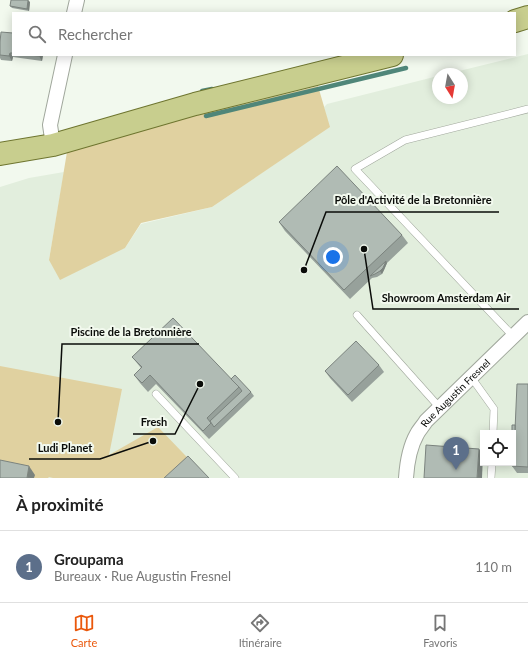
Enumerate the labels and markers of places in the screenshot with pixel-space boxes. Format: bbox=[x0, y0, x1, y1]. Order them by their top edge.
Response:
callout: Pôle d'Activité de la Bretonnière bbox=[326, 189, 499, 212]
callout: Showroom Amsterdam Air bbox=[373, 286, 519, 309]
callout: Piscine de la Bretonnière bbox=[62, 321, 199, 344]
callout: Fresh bbox=[133, 411, 175, 434]
callout: Ludi Planet bbox=[29, 436, 100, 459]
pin: 1 bbox=[443, 437, 469, 470]

